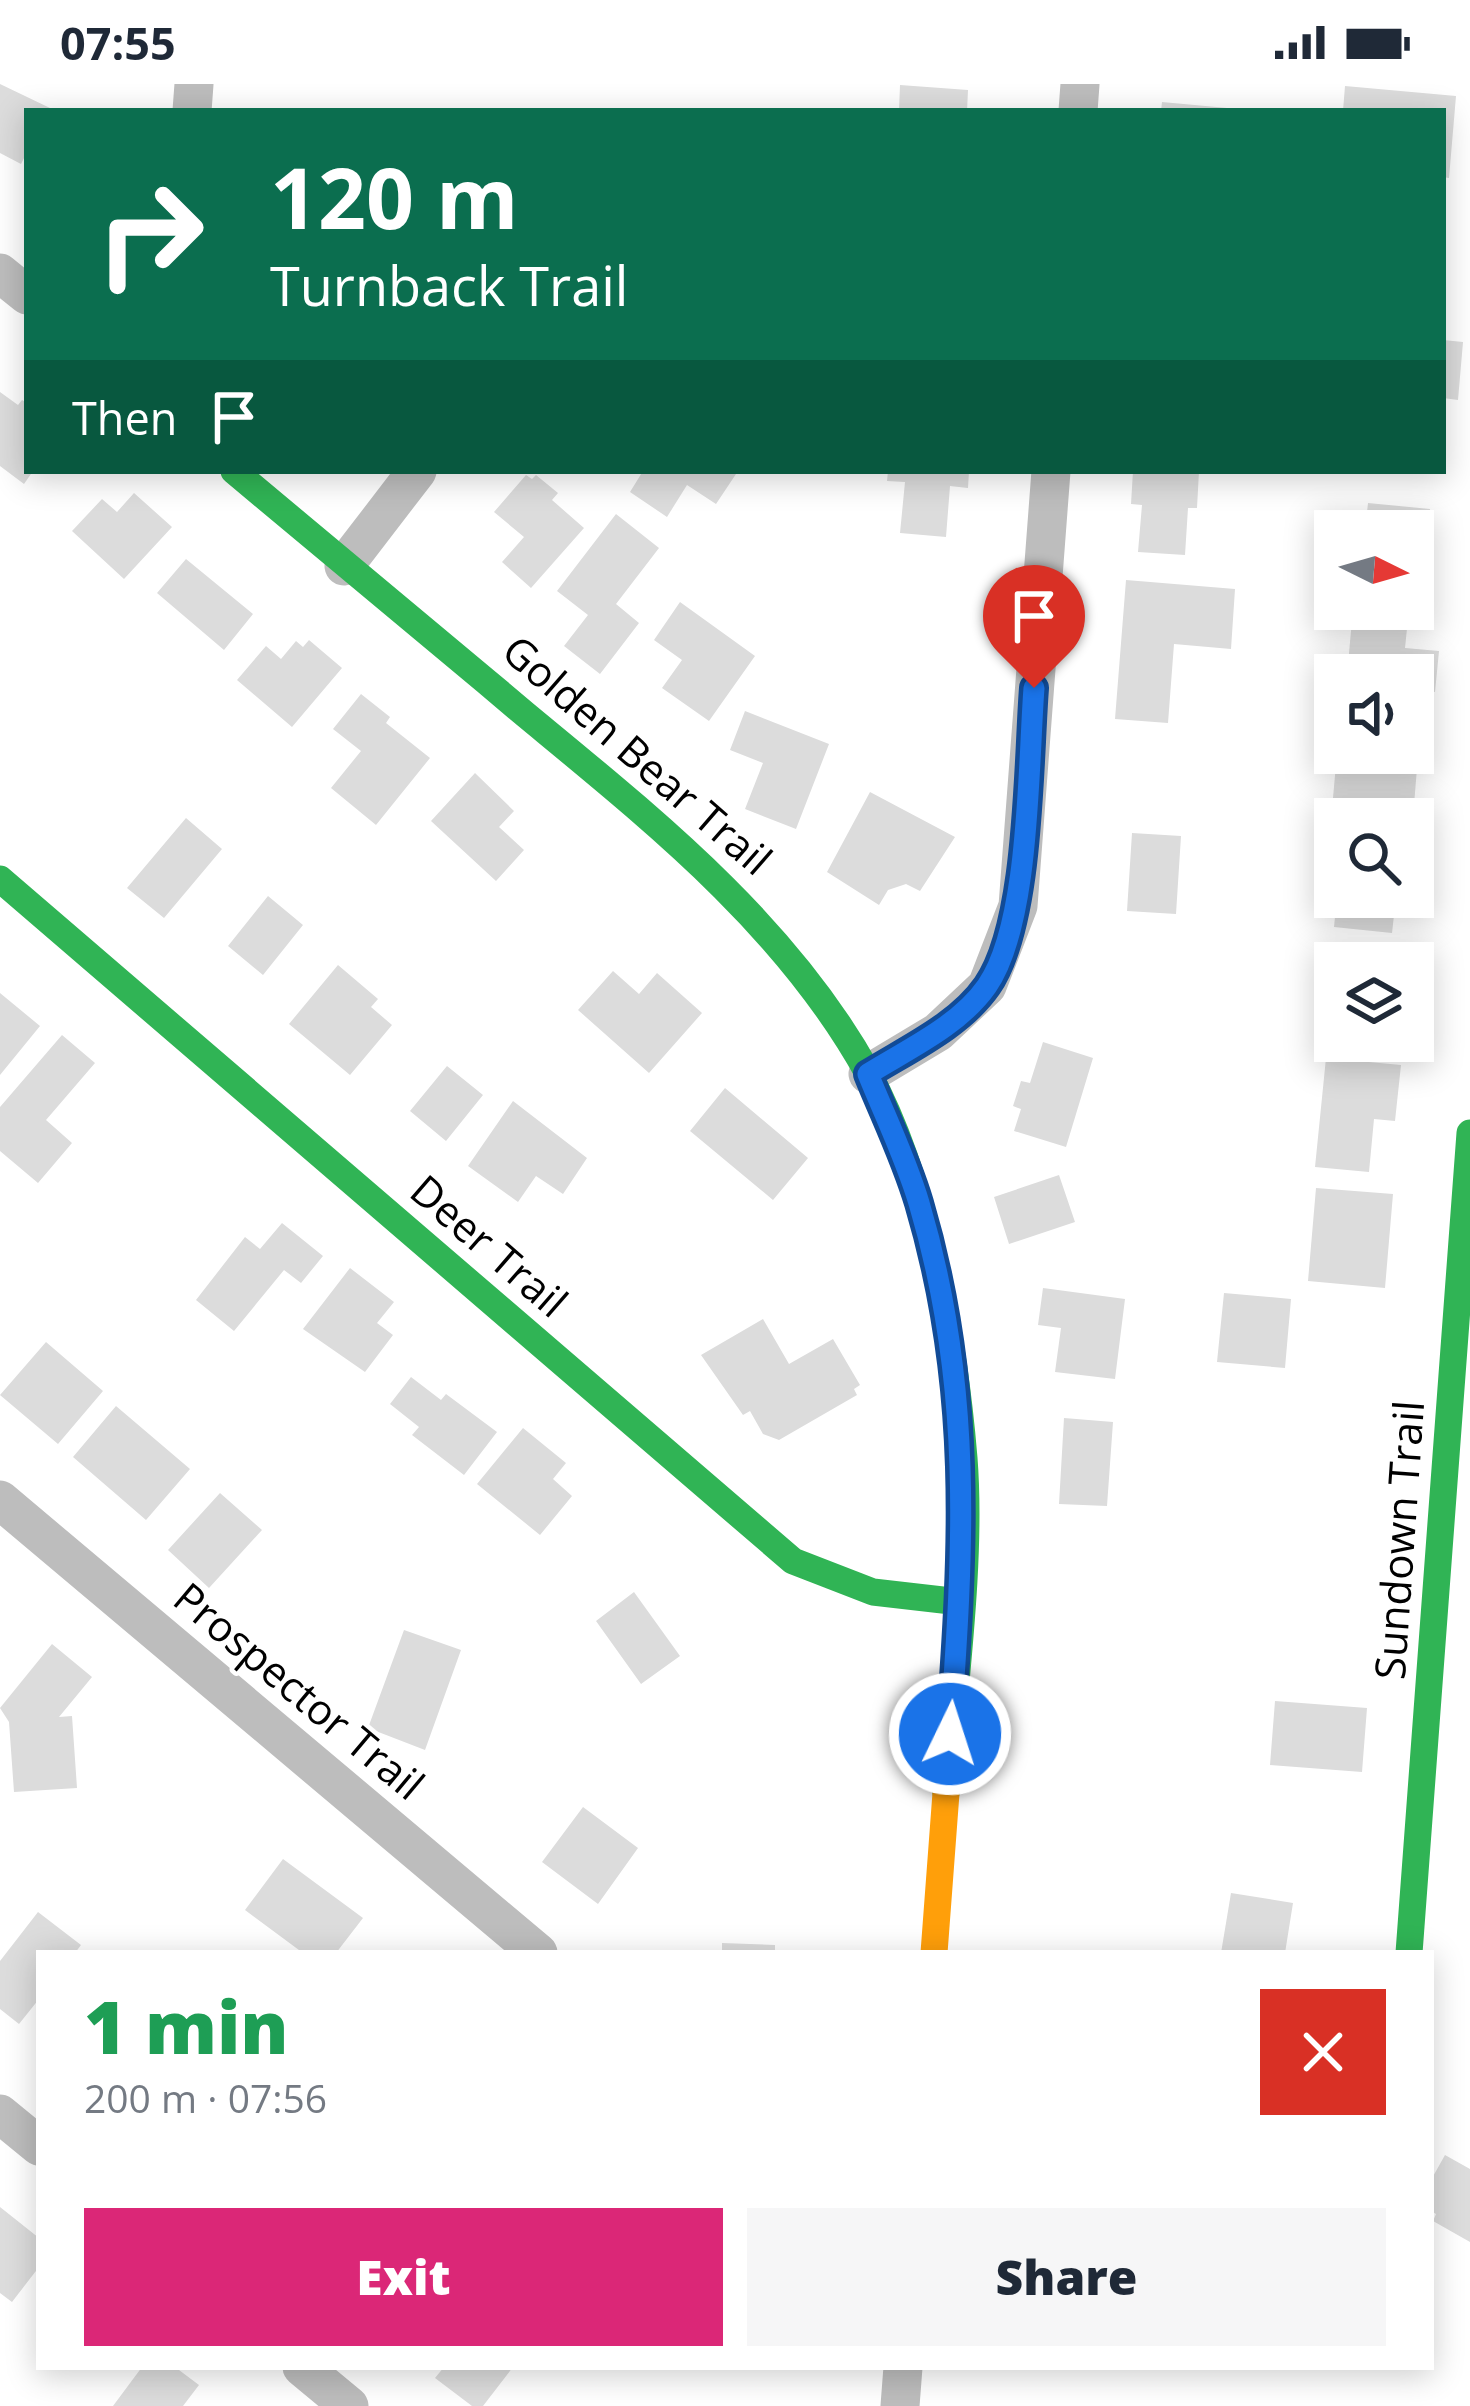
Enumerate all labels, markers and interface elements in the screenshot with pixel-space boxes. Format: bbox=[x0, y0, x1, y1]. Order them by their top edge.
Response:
text: 07:55 bbox=[60, 12, 176, 73]
text: 120 m bbox=[270, 139, 518, 254]
icon: right bbox=[72, 156, 228, 312]
text: Turnback Trail bbox=[270, 248, 628, 322]
icon: arrive bbox=[201, 384, 267, 450]
text: Then bbox=[72, 387, 177, 448]
north arrow bbox=[1314, 510, 1434, 630]
map controls bbox=[1314, 510, 1434, 1062]
pin bbox=[983, 565, 1085, 688]
icon: arrive bbox=[1001, 583, 1067, 649]
street label: Golden Bear Trail bbox=[491, 621, 785, 887]
button: sound bbox=[1314, 654, 1434, 774]
button: search bbox=[1314, 798, 1434, 918]
button: layers bbox=[1314, 942, 1434, 1062]
street label: Deer Trail bbox=[399, 1161, 581, 1329]
street label: Sundown Trail bbox=[1360, 1399, 1436, 1681]
street label: Prospector Trail bbox=[163, 1568, 437, 1812]
position arrow bbox=[887, 1671, 1013, 1797]
text: 1 min bbox=[84, 1977, 289, 2075]
button: close bbox=[1260, 1989, 1386, 2115]
text: 200 m · 07:56 bbox=[84, 2071, 327, 2124]
button: Exit bbox=[84, 2208, 723, 2346]
button: Share bbox=[747, 2208, 1386, 2346]

